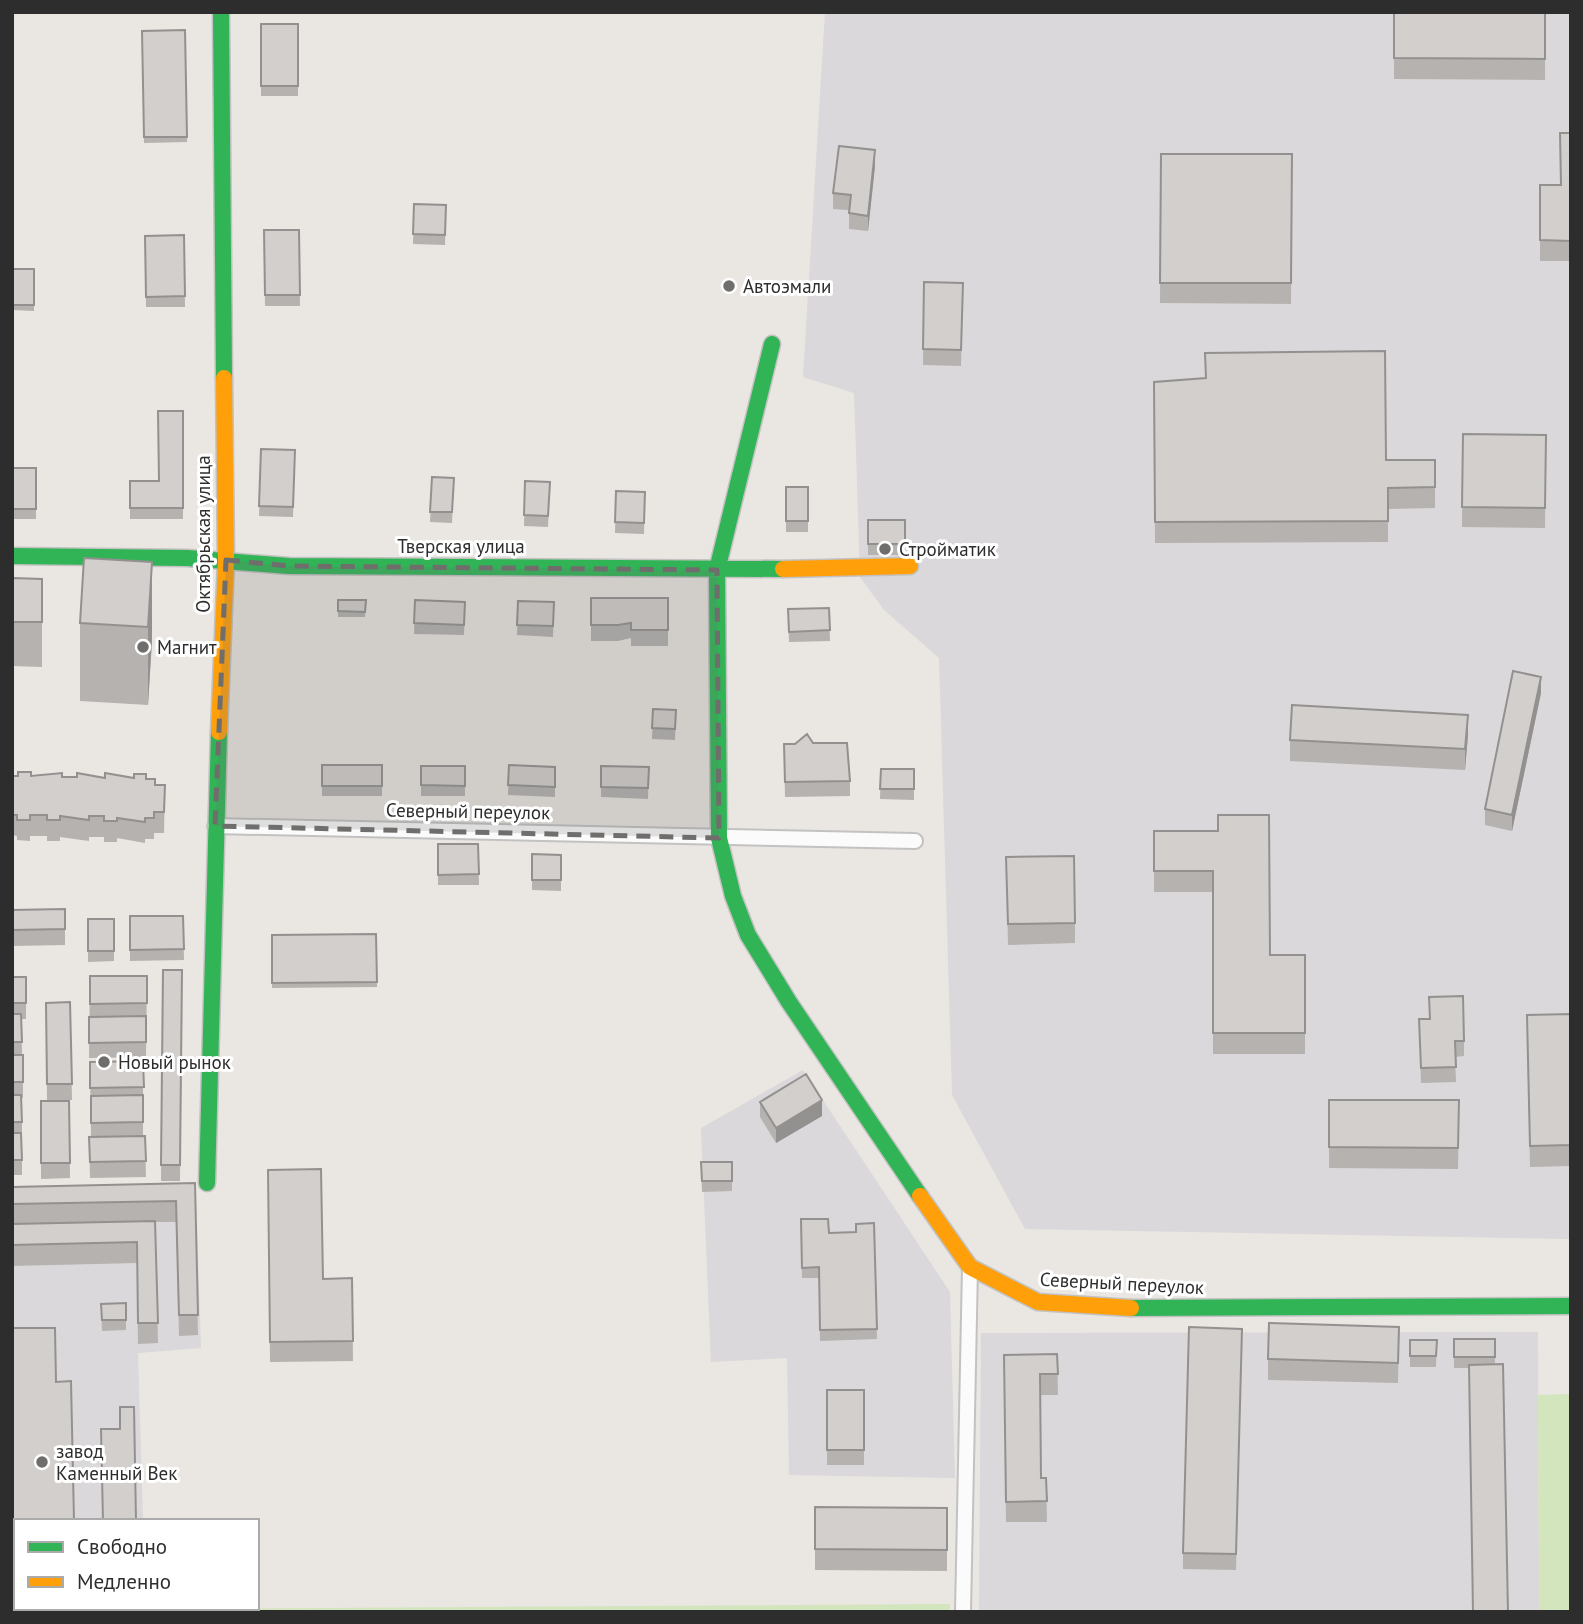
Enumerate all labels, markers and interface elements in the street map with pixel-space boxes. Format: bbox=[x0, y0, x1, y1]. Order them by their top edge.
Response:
place label: Автоэмали bbox=[743, 274, 831, 298]
marker: Автоэмали bbox=[721, 278, 737, 294]
street label: Октябрьская улица bbox=[191, 455, 215, 613]
street label: Тверская улица bbox=[397, 534, 525, 558]
place label: Стройматик bbox=[899, 537, 996, 561]
marker: Стройматик bbox=[877, 541, 893, 557]
place label: Магнит bbox=[157, 635, 217, 659]
marker: Магнит bbox=[135, 639, 151, 655]
street label: Северный переулок bbox=[386, 798, 550, 824]
place label: Новый рынок bbox=[118, 1050, 231, 1074]
marker: Новый рынок bbox=[96, 1054, 112, 1070]
street label: Северный переулок bbox=[1039, 1267, 1205, 1299]
place label: завод Каменный Век bbox=[56, 1439, 177, 1485]
marker: завод Каменный Век bbox=[34, 1454, 50, 1470]
legend bbox=[14, 1519, 259, 1610]
text: Свободно bbox=[77, 1533, 167, 1560]
text: Медленно bbox=[77, 1568, 171, 1595]

